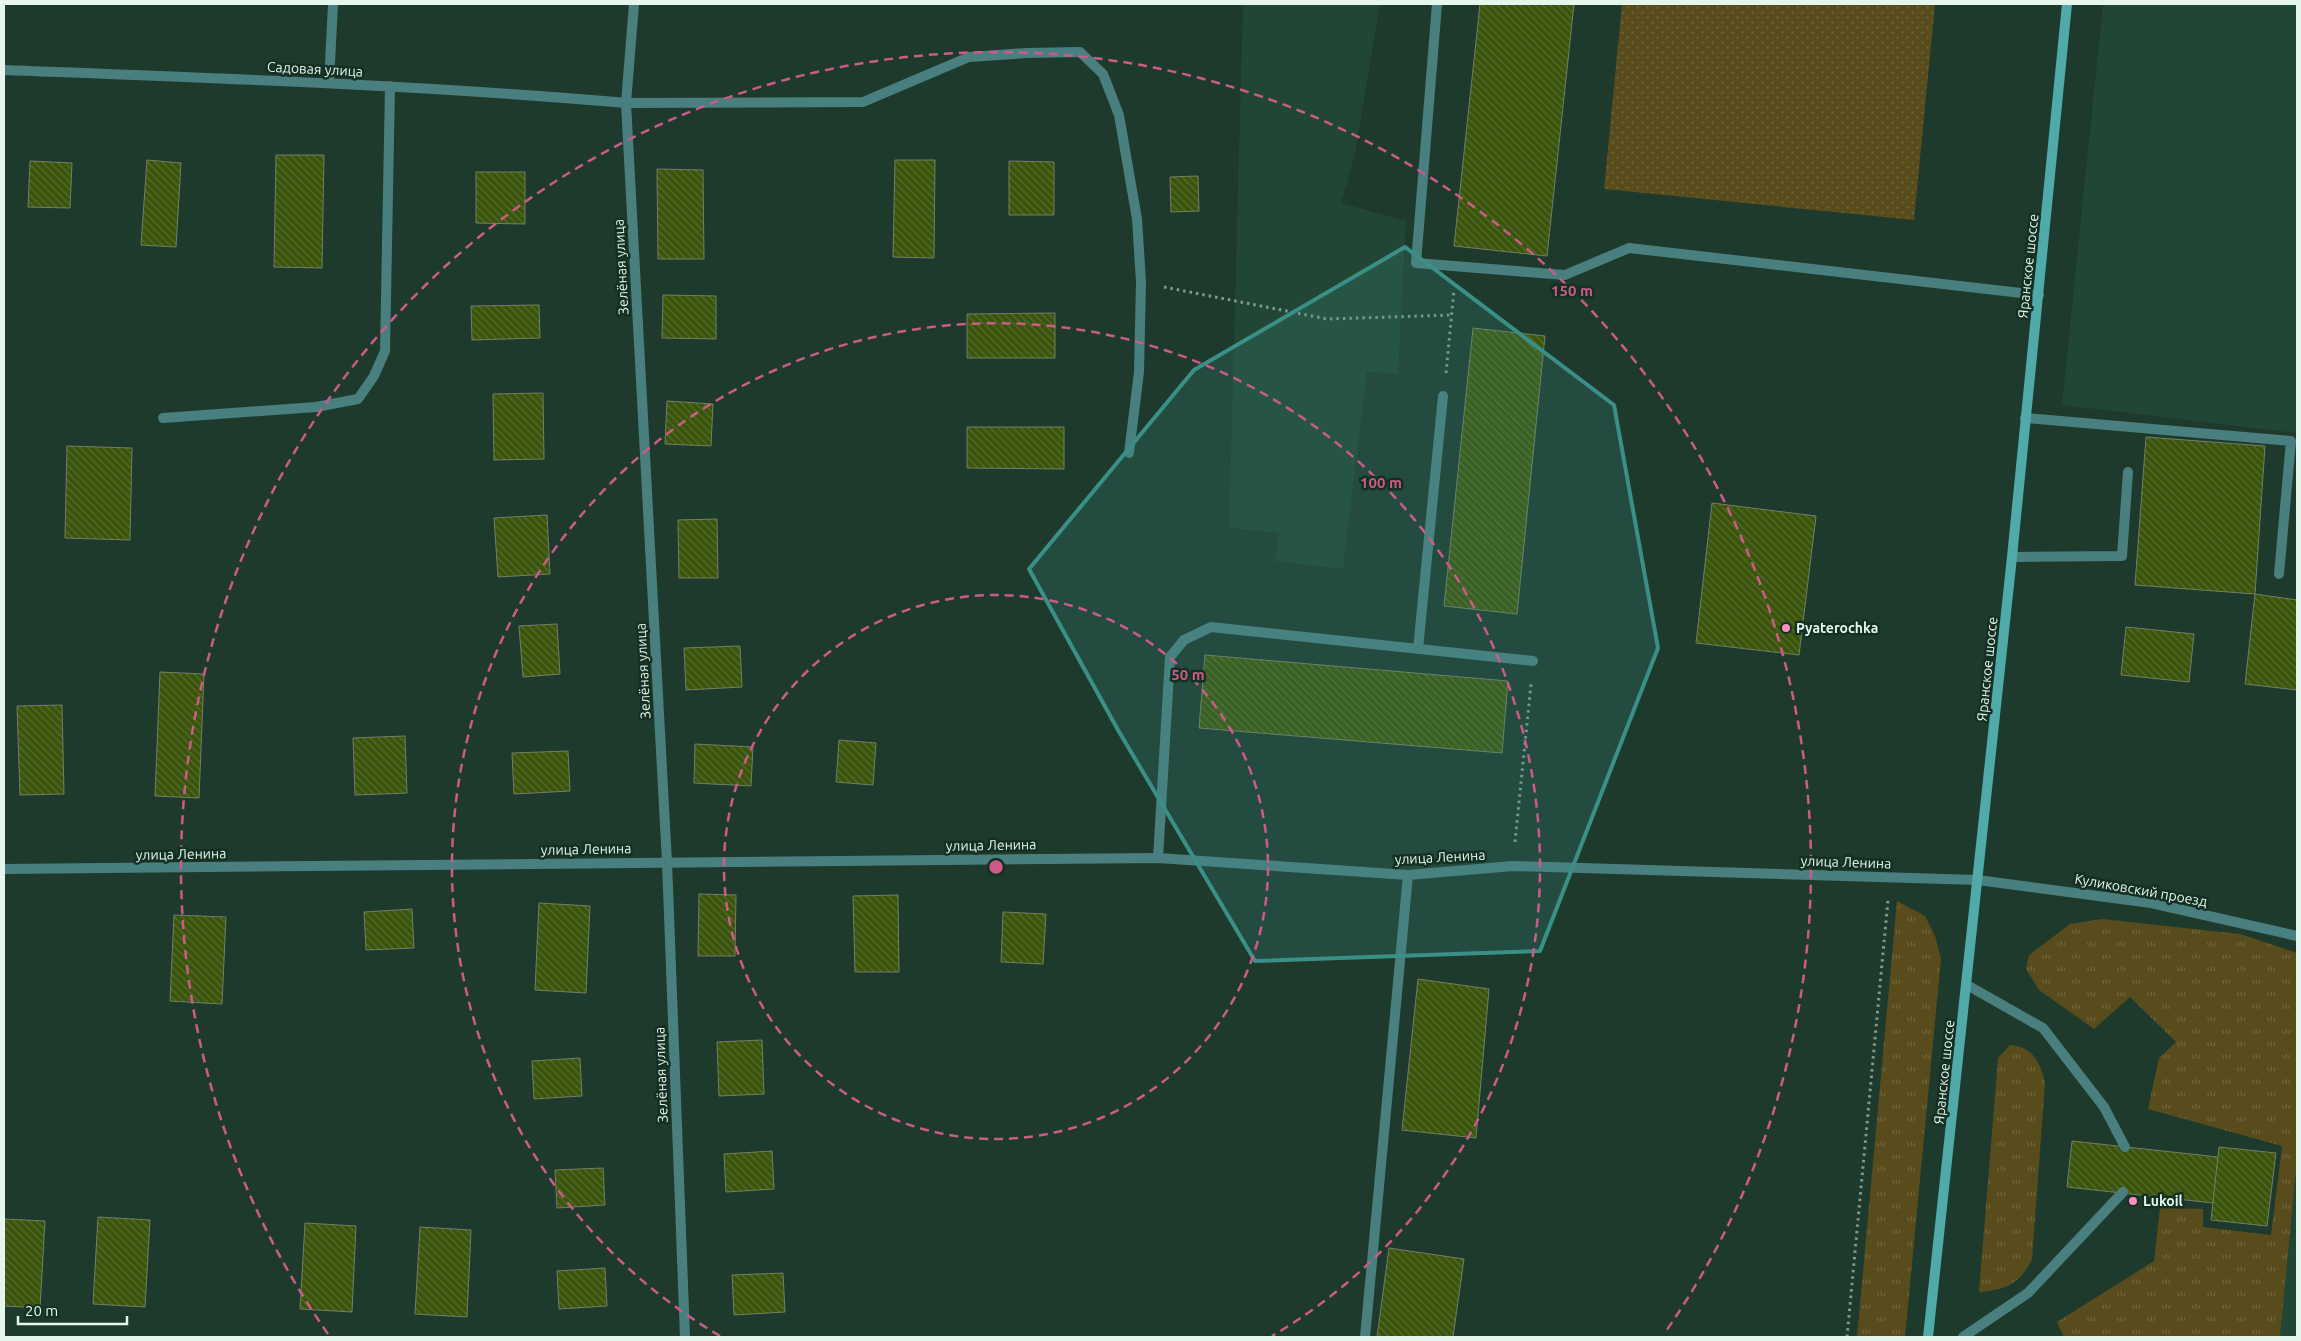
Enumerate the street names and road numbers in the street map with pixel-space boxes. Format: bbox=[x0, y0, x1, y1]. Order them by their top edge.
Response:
street label: Садовая улица bbox=[267, 58, 363, 80]
street label: Яранское шоссе bbox=[2015, 213, 2041, 319]
street label: Зелёная улица bbox=[611, 219, 631, 315]
street label: Яранское шоссе bbox=[1974, 616, 2000, 722]
street label: Зелёная улица bbox=[633, 623, 653, 719]
street label: улица Ленина bbox=[945, 836, 1037, 854]
street label: улица Ленина bbox=[540, 840, 632, 858]
street label: улица Ленина bbox=[135, 845, 227, 863]
street label: улица Ленина bbox=[1394, 847, 1486, 867]
street label: улица Ленина bbox=[1800, 852, 1892, 872]
street label: Куликовский проезд bbox=[2073, 870, 2209, 910]
street label: Яранское шоссе bbox=[1931, 1019, 1957, 1125]
street label: Зелёная улица bbox=[651, 1027, 671, 1123]

